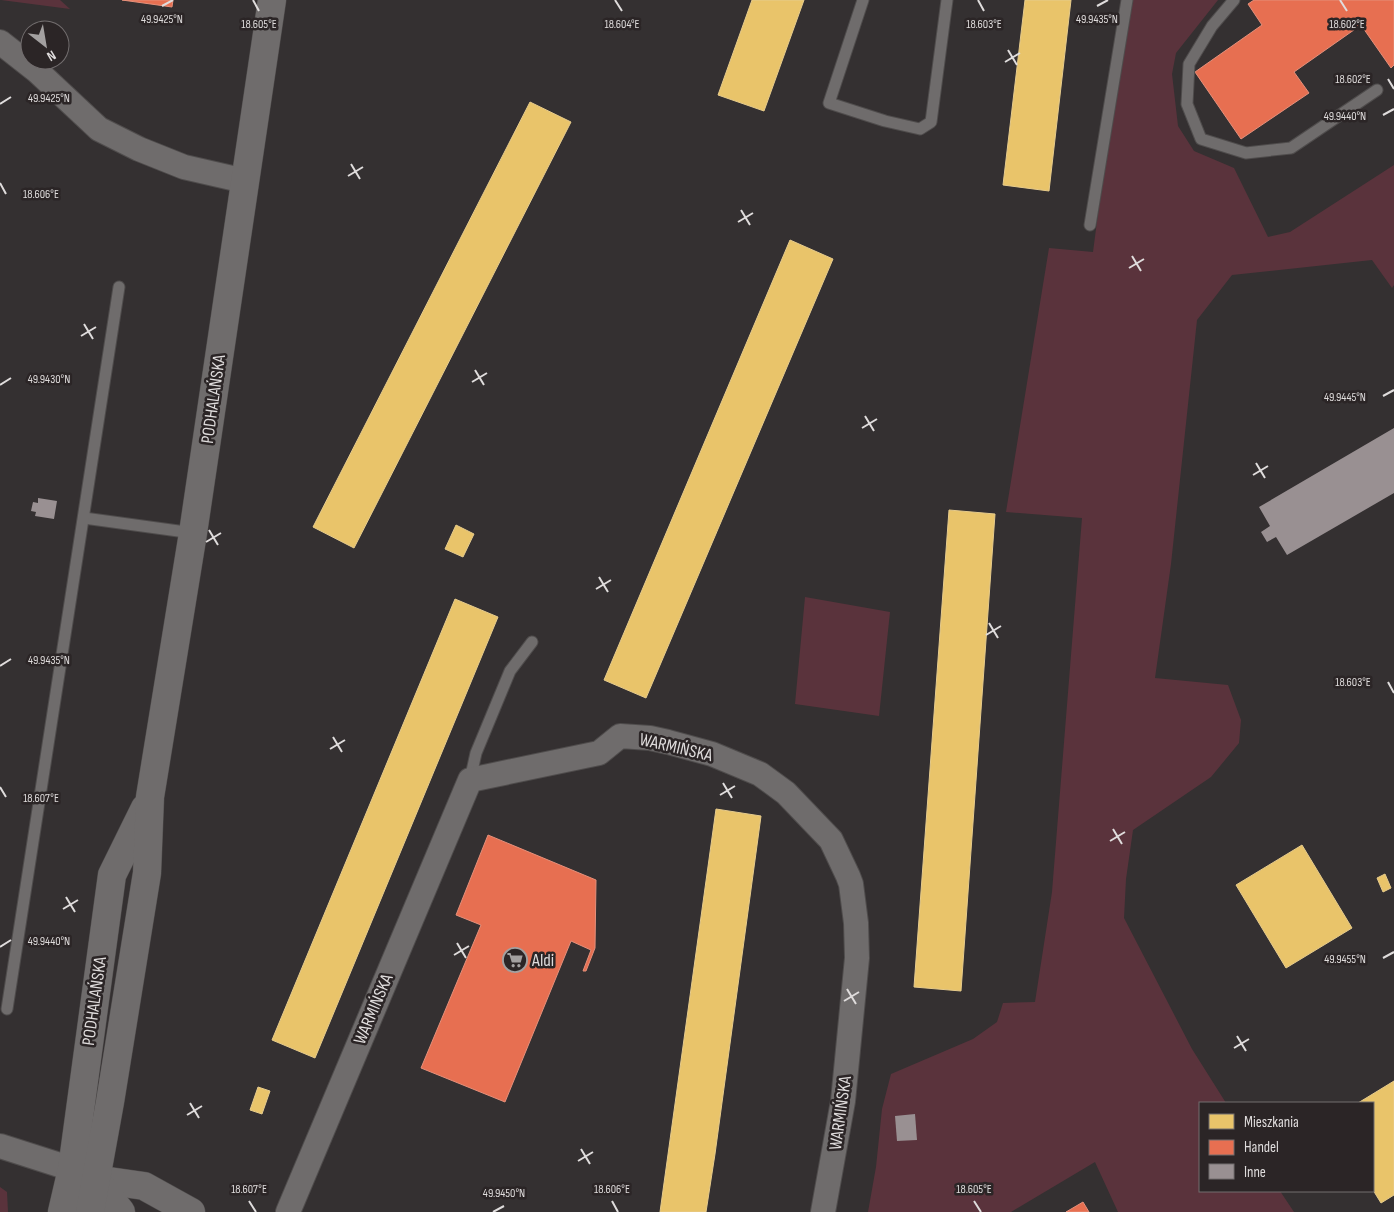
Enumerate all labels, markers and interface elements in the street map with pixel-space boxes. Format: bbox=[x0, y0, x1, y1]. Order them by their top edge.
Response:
text: 49.9425°N bbox=[141, 12, 183, 27]
text: 49.9435°N bbox=[1076, 12, 1118, 27]
text: 18.605°E bbox=[241, 17, 277, 32]
text: 18.604°E bbox=[604, 17, 640, 32]
text: 18.603°E bbox=[966, 17, 1002, 32]
text: 18.602°E bbox=[1329, 17, 1365, 32]
north arrow bbox=[20, 20, 70, 70]
text: N bbox=[44, 47, 59, 65]
text: 18.602°E bbox=[1335, 72, 1371, 87]
text: 49.9425°N bbox=[28, 91, 70, 106]
text: 49.9440°N bbox=[1324, 109, 1366, 124]
text: 18.606°E bbox=[23, 187, 59, 202]
street label: PODHALAŃSKA bbox=[197, 353, 230, 445]
text: 49.9430°N bbox=[28, 372, 70, 387]
text: 49.9445°N bbox=[1324, 390, 1366, 405]
text: 49.9435°N bbox=[28, 653, 70, 668]
text: 18.603°E bbox=[1335, 675, 1371, 690]
street label: WARMIŃSKA bbox=[637, 729, 715, 766]
text: 18.607°E bbox=[23, 791, 59, 806]
text: 49.9440°N bbox=[28, 934, 70, 949]
supermarket icon: Aldi bbox=[502, 947, 528, 973]
place label: Aldi bbox=[531, 950, 554, 971]
text: 49.9455°N bbox=[1324, 952, 1366, 967]
street label: PODHALAŃSKA bbox=[78, 955, 111, 1047]
street label: WARMIŃSKA bbox=[349, 971, 398, 1048]
street label: WARMIŃSKA bbox=[825, 1074, 856, 1151]
legend bbox=[1199, 1102, 1374, 1192]
text: Mieszkania bbox=[1244, 1113, 1299, 1132]
text: Handel bbox=[1244, 1138, 1279, 1157]
text: Inne bbox=[1244, 1163, 1266, 1182]
text: 18.607°E bbox=[231, 1182, 267, 1197]
text: 18.606°E bbox=[594, 1182, 630, 1197]
text: 18.605°E bbox=[956, 1182, 992, 1197]
text: 49.9450°N bbox=[483, 1186, 525, 1201]

